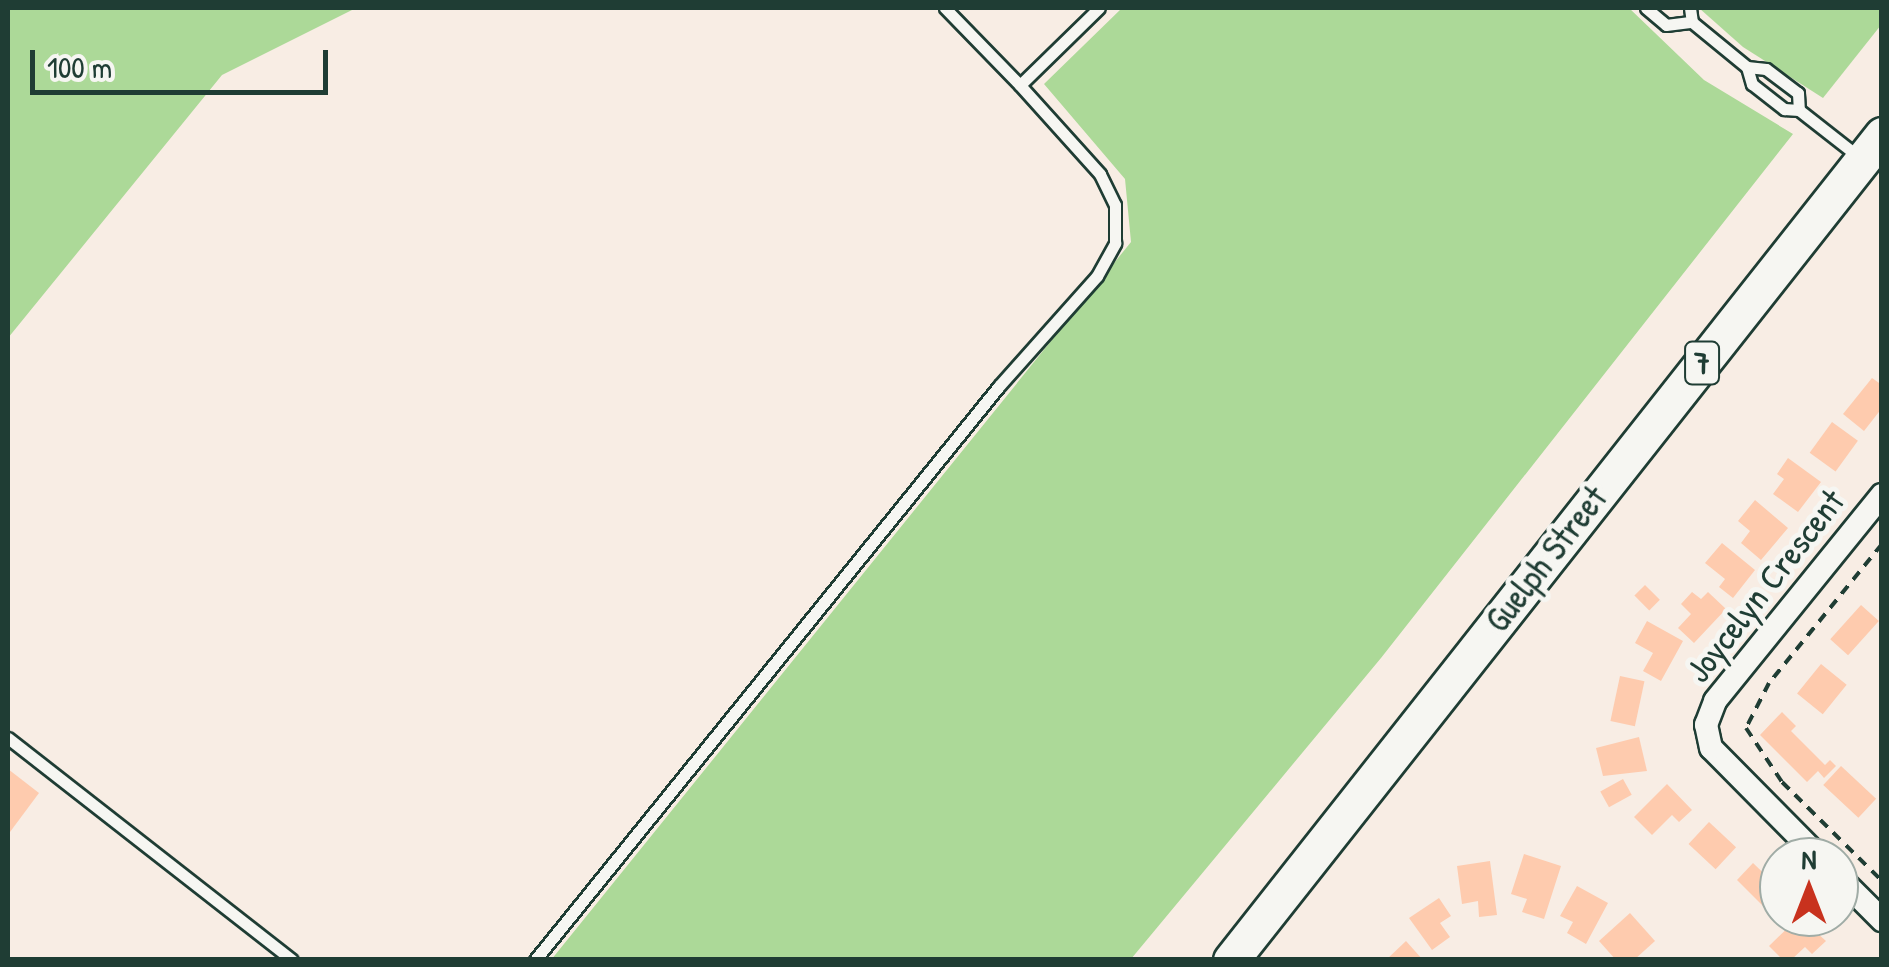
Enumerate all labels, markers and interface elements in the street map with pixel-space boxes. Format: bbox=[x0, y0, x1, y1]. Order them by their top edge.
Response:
scale bar bbox=[35, 30, 332, 92]
text: 100 m bbox=[47, 47, 112, 87]
road number: 7 bbox=[1682, 336, 1722, 390]
street label: Guelph Street bbox=[1476, 478, 1616, 640]
street label: Joycelyn Crescent bbox=[1677, 481, 1853, 691]
north arrow bbox=[1759, 837, 1859, 937]
text: N bbox=[1802, 840, 1816, 878]

